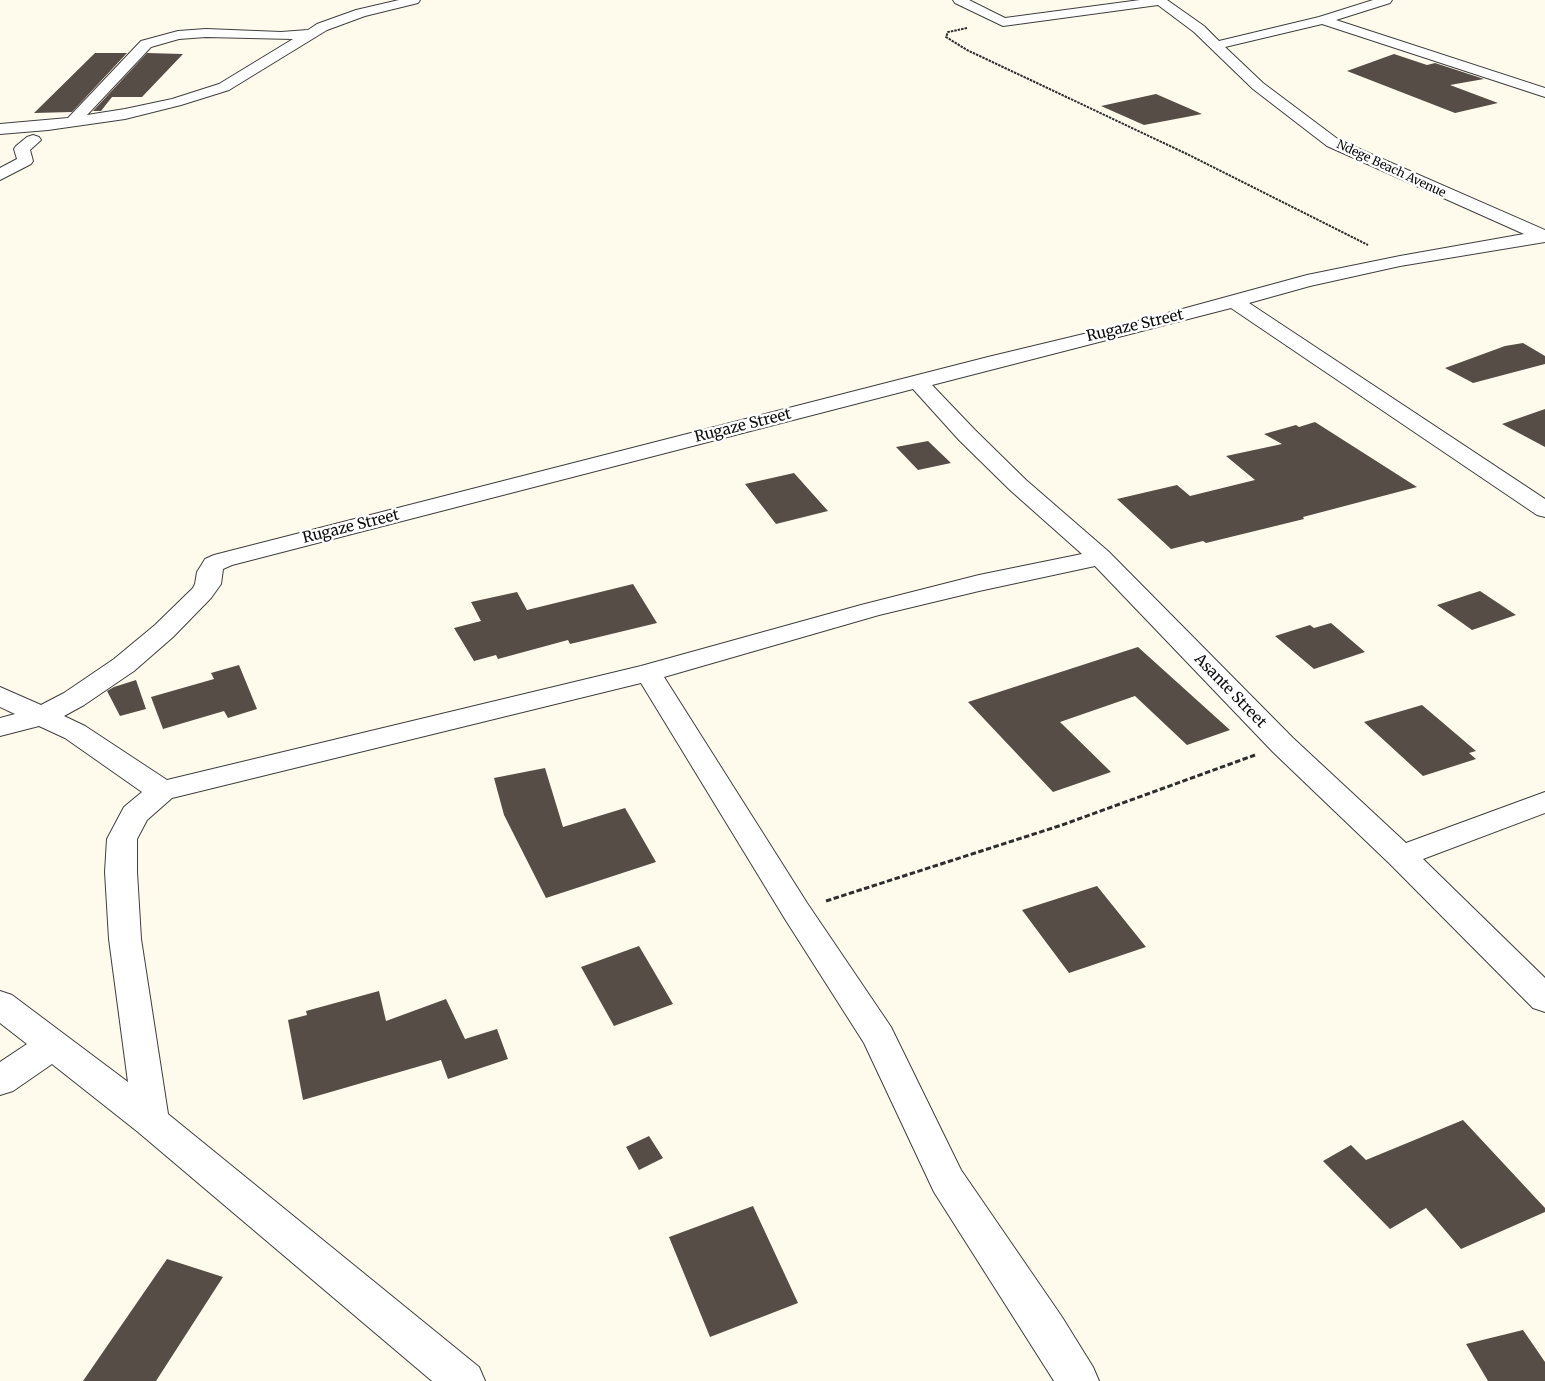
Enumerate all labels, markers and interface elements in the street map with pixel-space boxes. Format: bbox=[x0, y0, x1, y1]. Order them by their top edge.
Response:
street label: Ndege Beach Avenue bbox=[1334, 137, 1448, 201]
street label: Rugaze Street bbox=[1085, 306, 1185, 346]
street label: Rugaze Street bbox=[693, 405, 793, 447]
street label: Rugaze Street bbox=[301, 506, 401, 548]
street label: Asante Street bbox=[1190, 650, 1270, 732]

